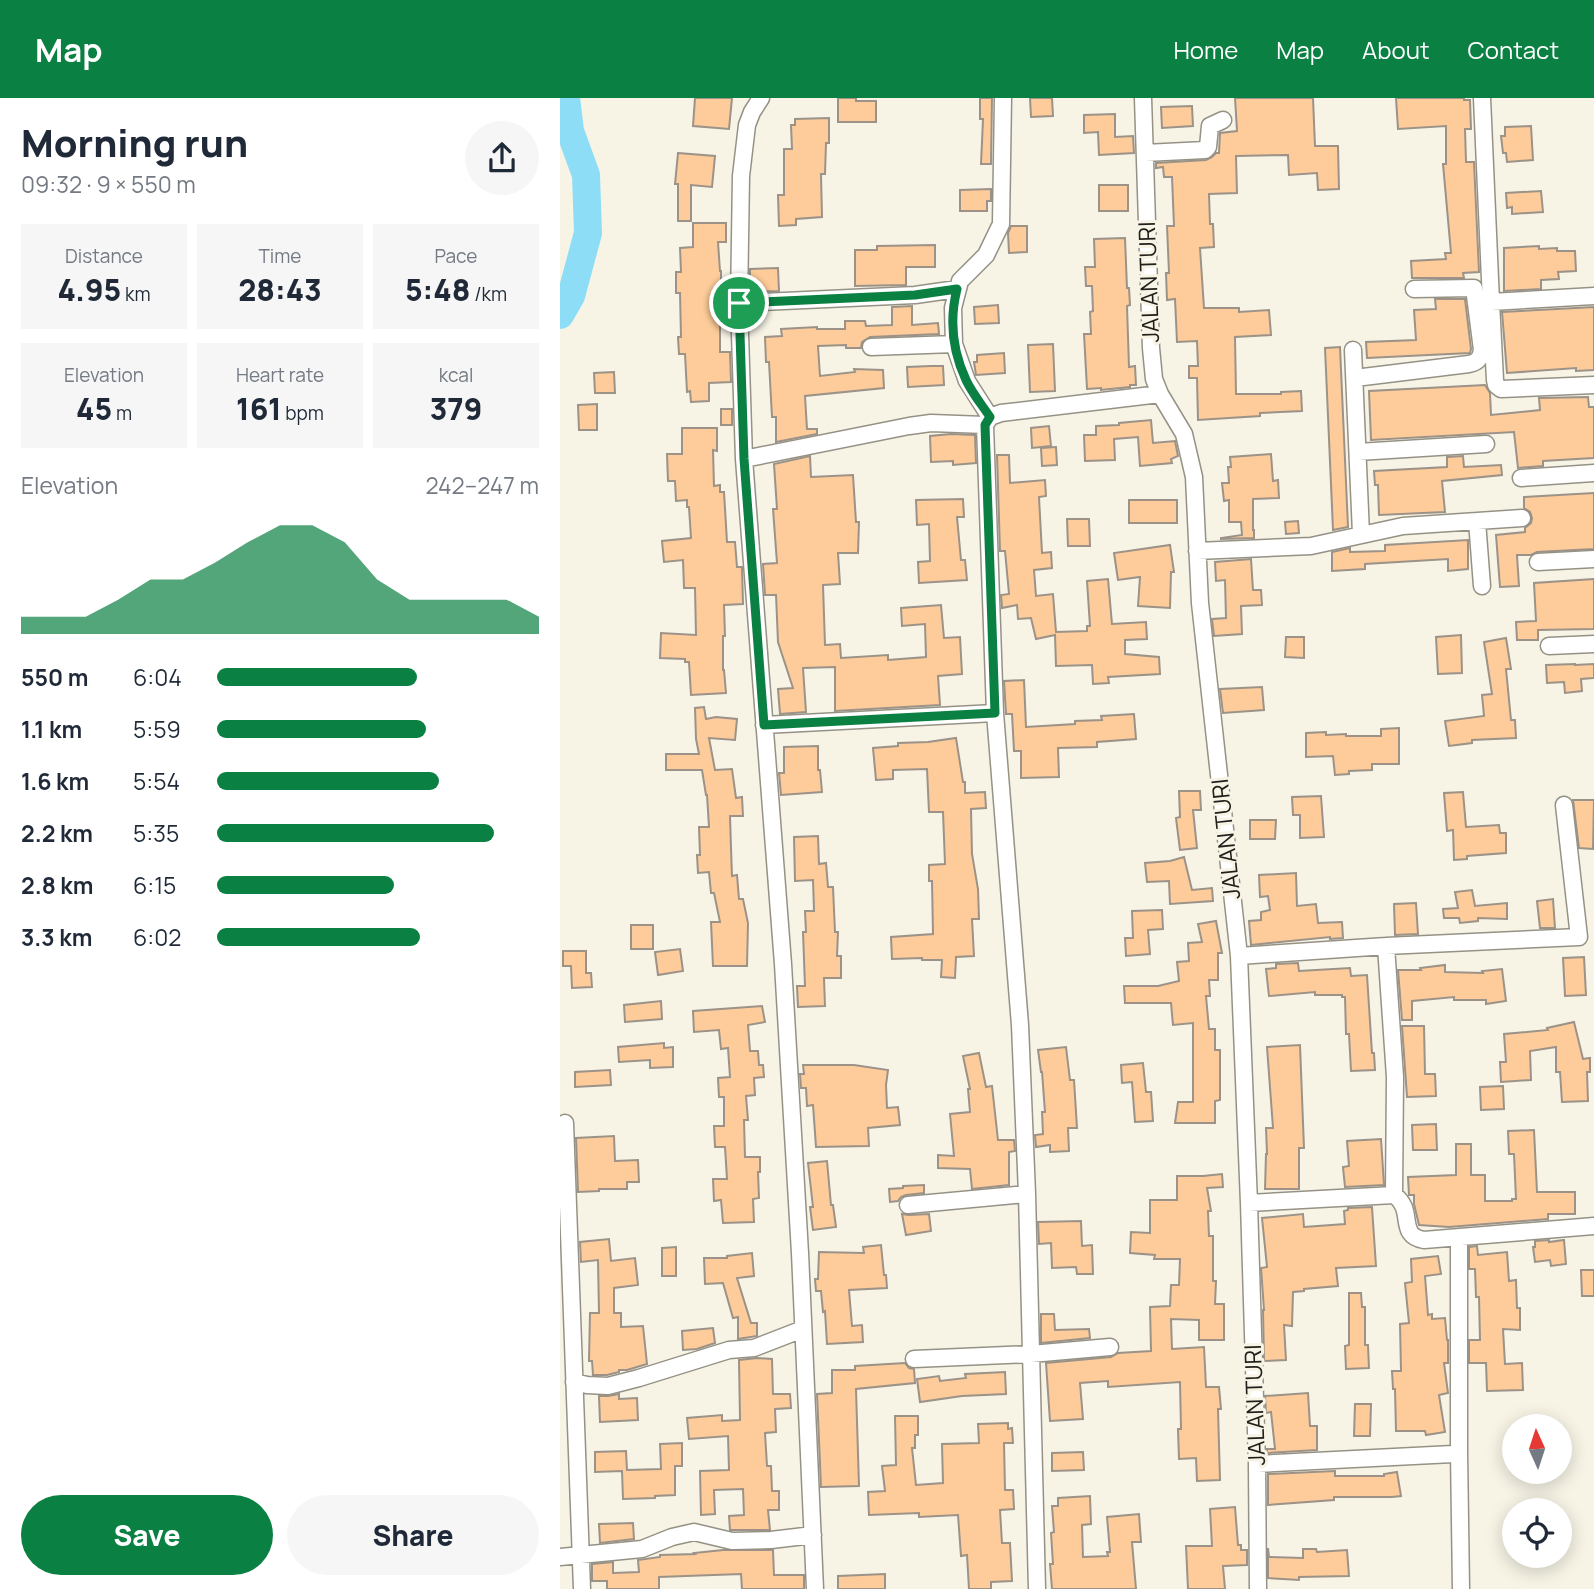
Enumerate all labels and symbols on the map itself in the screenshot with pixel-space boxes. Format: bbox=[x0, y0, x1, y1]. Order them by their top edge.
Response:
street label: JALAN TURI bbox=[1130, 221, 1166, 343]
pin bbox=[709, 273, 769, 333]
street label: JALAN TURI bbox=[1203, 777, 1247, 901]
street label: JALAN TURI bbox=[1236, 1344, 1272, 1466]
north arrow bbox=[1502, 1414, 1572, 1484]

